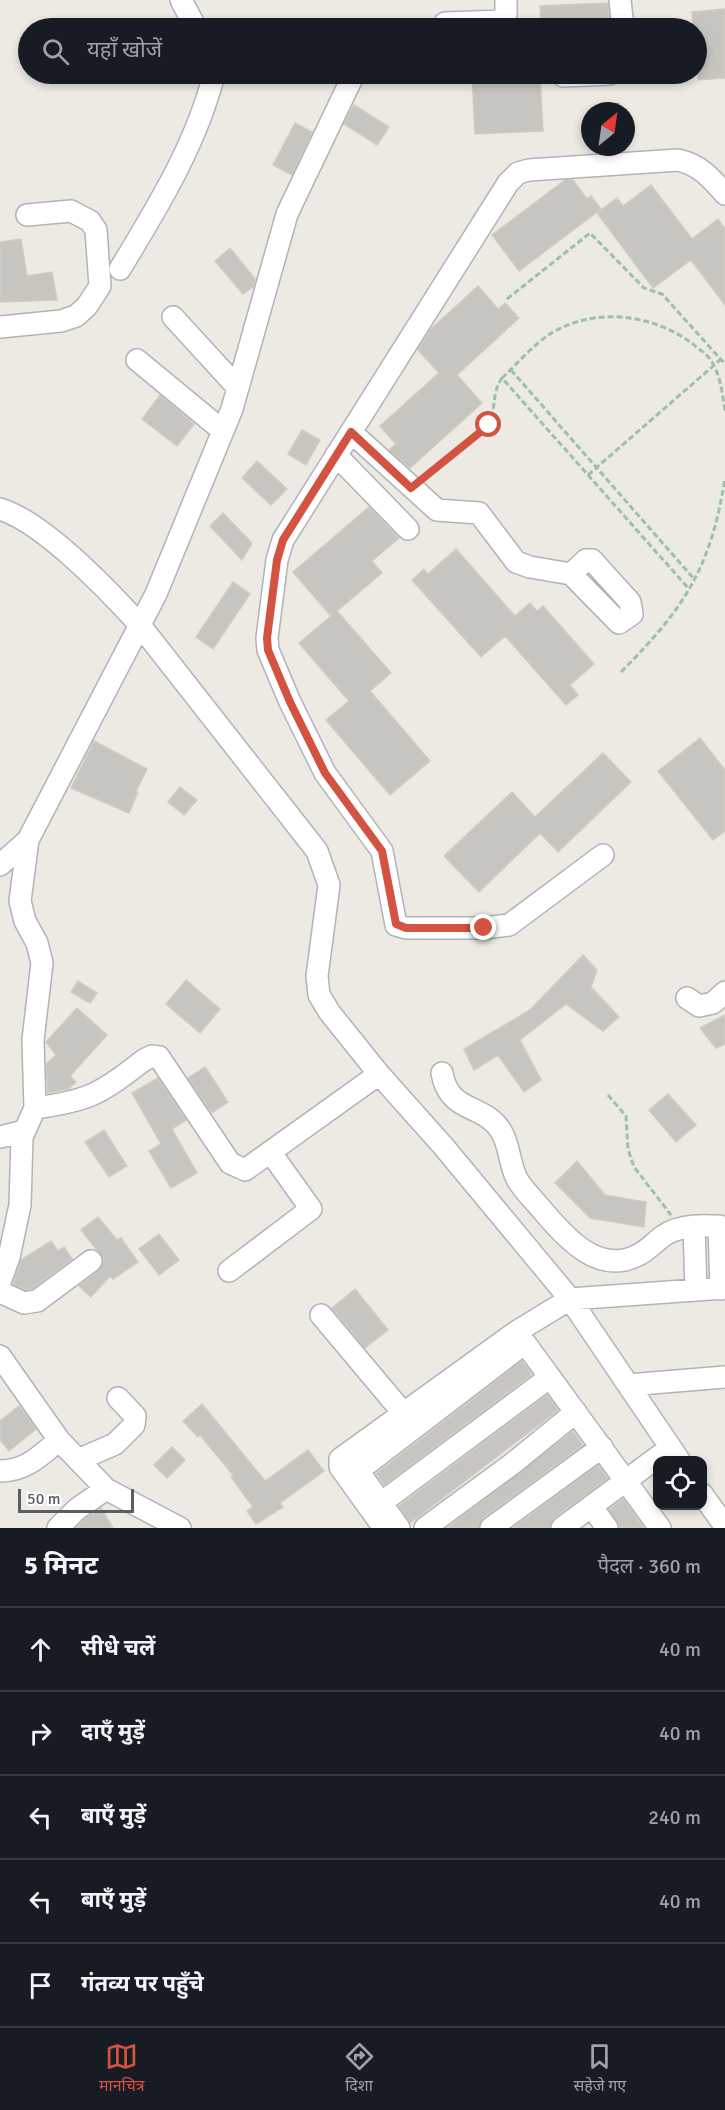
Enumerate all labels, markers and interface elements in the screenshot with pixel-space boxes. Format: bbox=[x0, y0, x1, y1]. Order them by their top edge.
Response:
search box bbox=[18, 18, 707, 84]
icon: search bbox=[39, 35, 72, 68]
text: यहाँ खोजें bbox=[87, 36, 162, 63]
north arrow bbox=[581, 102, 635, 156]
route start bbox=[475, 411, 501, 437]
route end bbox=[470, 914, 496, 940]
map controls bbox=[653, 1456, 707, 1510]
button: locate bbox=[653, 1456, 707, 1510]
scale bar bbox=[18, 1486, 134, 1514]
text: 50 m bbox=[27, 1489, 61, 1509]
text: 5 मिनट bbox=[24, 1550, 98, 1582]
text: पैदल · 360 m bbox=[598, 1554, 701, 1579]
icon: ahead bbox=[24, 1633, 57, 1666]
text: सीधे चलें bbox=[81, 1634, 155, 1661]
text: 40 m bbox=[659, 1637, 701, 1662]
icon: right bbox=[24, 1717, 57, 1750]
text: दाएँ मुड़ें bbox=[81, 1718, 145, 1745]
text: 40 m bbox=[659, 1721, 701, 1746]
icon: left bbox=[24, 1801, 57, 1834]
text: बाएँ मुड़ें bbox=[81, 1802, 146, 1829]
text: 240 m bbox=[648, 1805, 701, 1830]
icon: left bbox=[24, 1885, 57, 1918]
text: बाएँ मुड़ें bbox=[81, 1886, 146, 1913]
text: 40 m bbox=[659, 1889, 701, 1914]
icon: arrive bbox=[24, 1969, 57, 2002]
text: गंतव्य पर पहुँचे bbox=[81, 1970, 204, 1997]
tab: मानचित्र bbox=[99, 2040, 145, 2098]
tab: दिशा bbox=[343, 2040, 376, 2098]
tab: सहेजे गए bbox=[573, 2040, 626, 2098]

